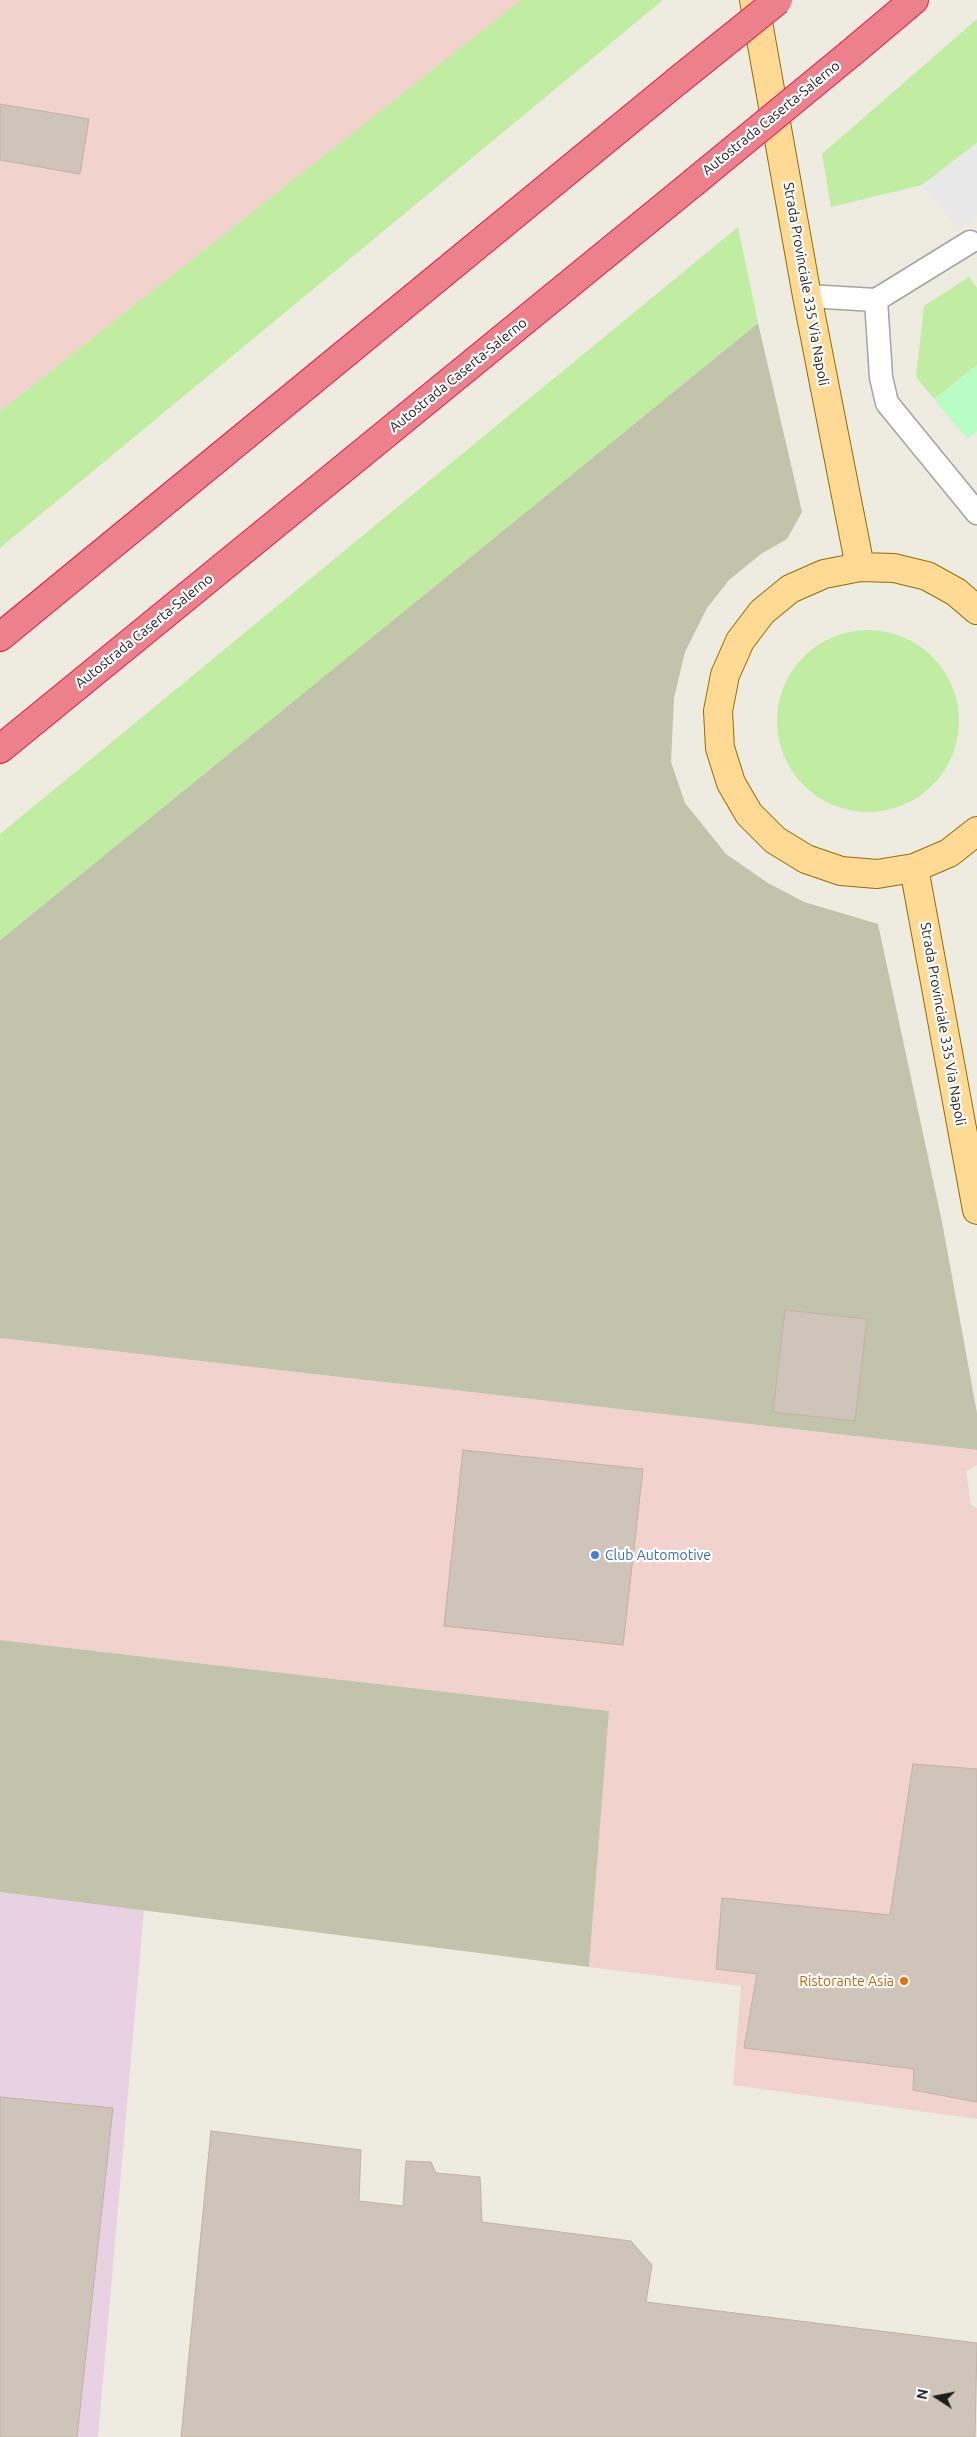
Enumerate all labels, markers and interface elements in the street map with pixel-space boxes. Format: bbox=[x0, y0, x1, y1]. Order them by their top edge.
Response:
street label: Autostrada Caserta-Salerno bbox=[699, 57, 843, 179]
street label: Strada Provinciale 335 Via Napoli bbox=[780, 181, 832, 387]
street label: Autostrada Caserta-Salerno bbox=[386, 314, 530, 436]
street label: Autostrada Caserta-Salerno bbox=[72, 570, 216, 692]
street label: Strada Provinciale 335 Via Napoli bbox=[917, 921, 969, 1127]
place label: Club Automotive bbox=[605, 1547, 711, 1563]
marker: Club Automotive bbox=[589, 1549, 601, 1561]
place label: Ristorante Asia bbox=[799, 1973, 894, 1989]
marker: Ristorante Asia bbox=[898, 1975, 910, 1987]
north arrow bbox=[912, 2372, 962, 2422]
text: N bbox=[913, 2387, 931, 2401]

